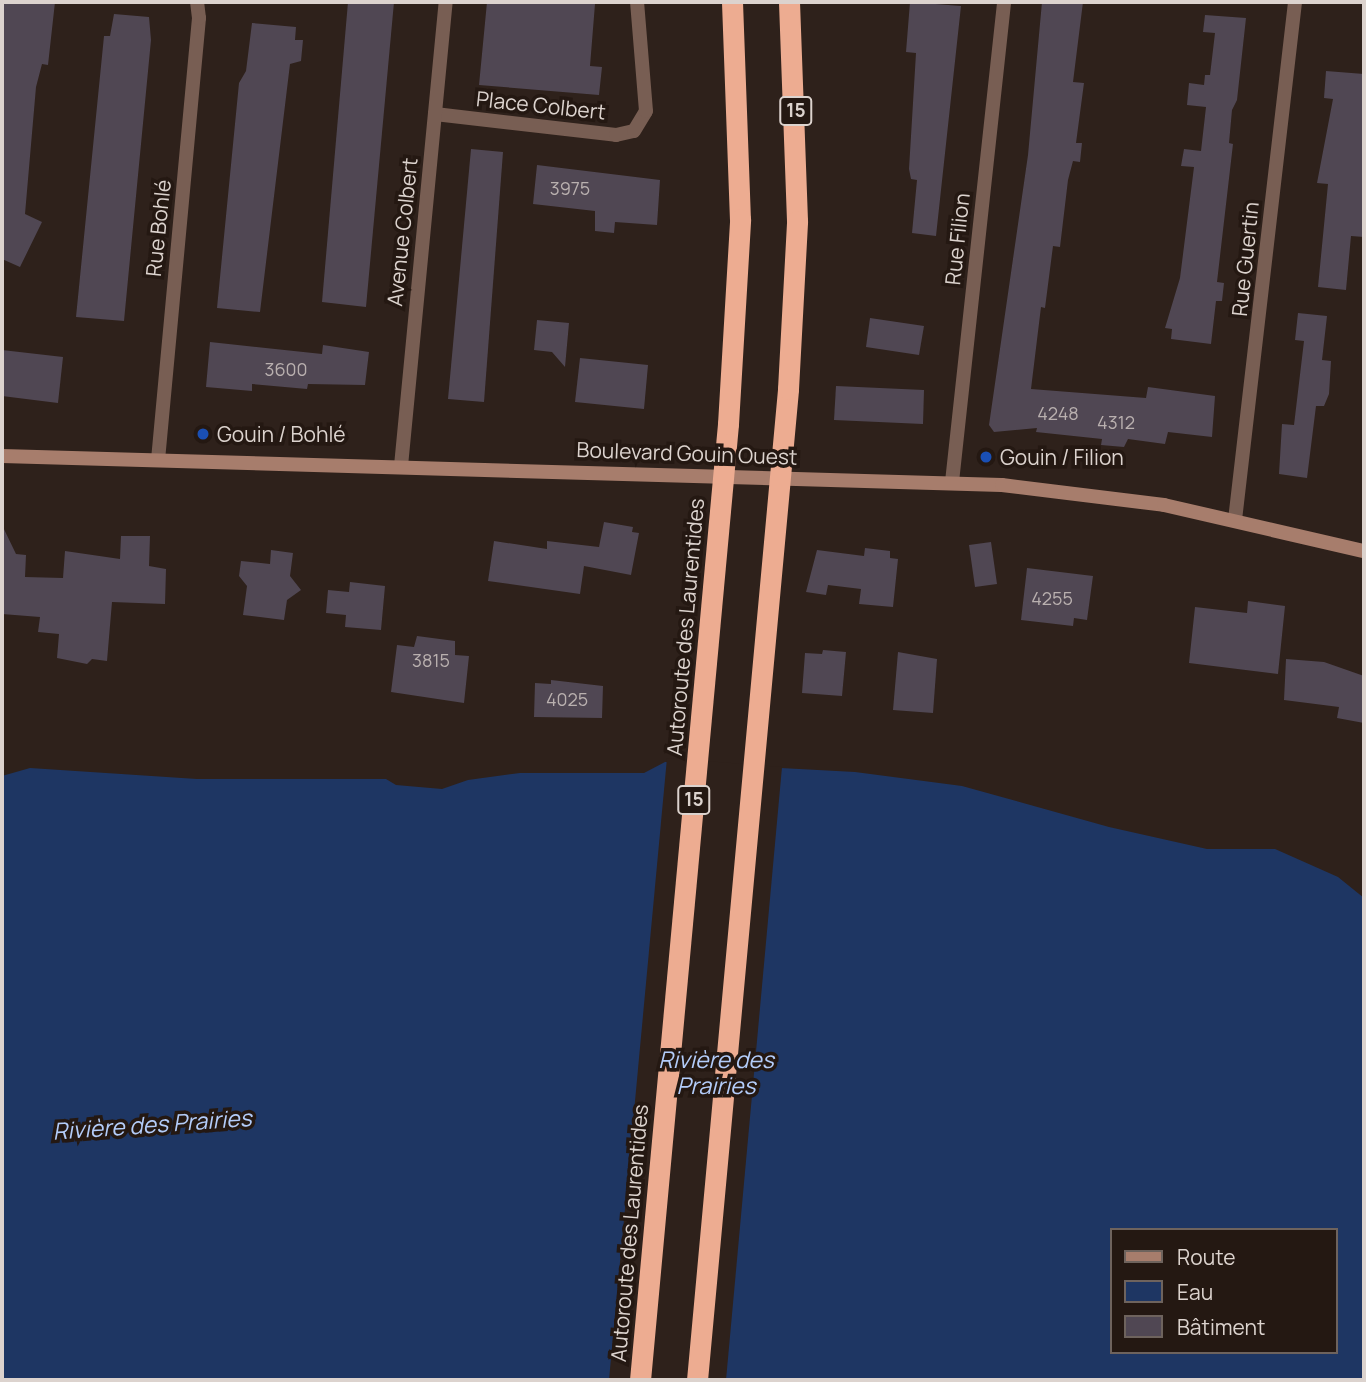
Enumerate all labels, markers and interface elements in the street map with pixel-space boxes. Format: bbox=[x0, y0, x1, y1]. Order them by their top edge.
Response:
street label: Place Colbert bbox=[475, 86, 607, 124]
road number: 15 bbox=[778, 96, 814, 127]
street label: Avenue Colbert bbox=[382, 157, 422, 307]
house number: 3975 bbox=[550, 177, 590, 199]
street label: Rue Bohlé bbox=[140, 178, 176, 278]
street label: Rue Filion bbox=[940, 192, 974, 286]
street label: Rue Guertin bbox=[1226, 200, 1264, 318]
house number: 3600 bbox=[264, 358, 308, 380]
house number: 4248 bbox=[1037, 402, 1079, 424]
house number: 4312 bbox=[1097, 411, 1135, 433]
place label: Gouin / Bohlé bbox=[217, 421, 346, 447]
marker: Gouin / Bohlé bbox=[195, 426, 211, 442]
street label: Boulevard Gouin Ouest bbox=[576, 437, 798, 469]
place label: Gouin / Filion bbox=[1000, 444, 1124, 470]
marker: Gouin / Filion bbox=[978, 449, 994, 465]
street label: Autoroute des Laurentides bbox=[661, 497, 709, 757]
house number: 4255 bbox=[1031, 587, 1073, 609]
house number: 3815 bbox=[412, 649, 450, 671]
house number: 4025 bbox=[546, 688, 588, 710]
road number: 15 bbox=[676, 785, 712, 816]
water label: Rivière des Prairies bbox=[658, 1045, 774, 1099]
water label: Rivière des Prairies bbox=[52, 1103, 252, 1145]
street label: Autoroute des Laurentides bbox=[605, 1103, 653, 1363]
legend bbox=[1110, 1228, 1338, 1354]
text: Route bbox=[1177, 1243, 1235, 1271]
text: Eau bbox=[1177, 1278, 1213, 1306]
text: Bâtiment bbox=[1177, 1313, 1265, 1341]

